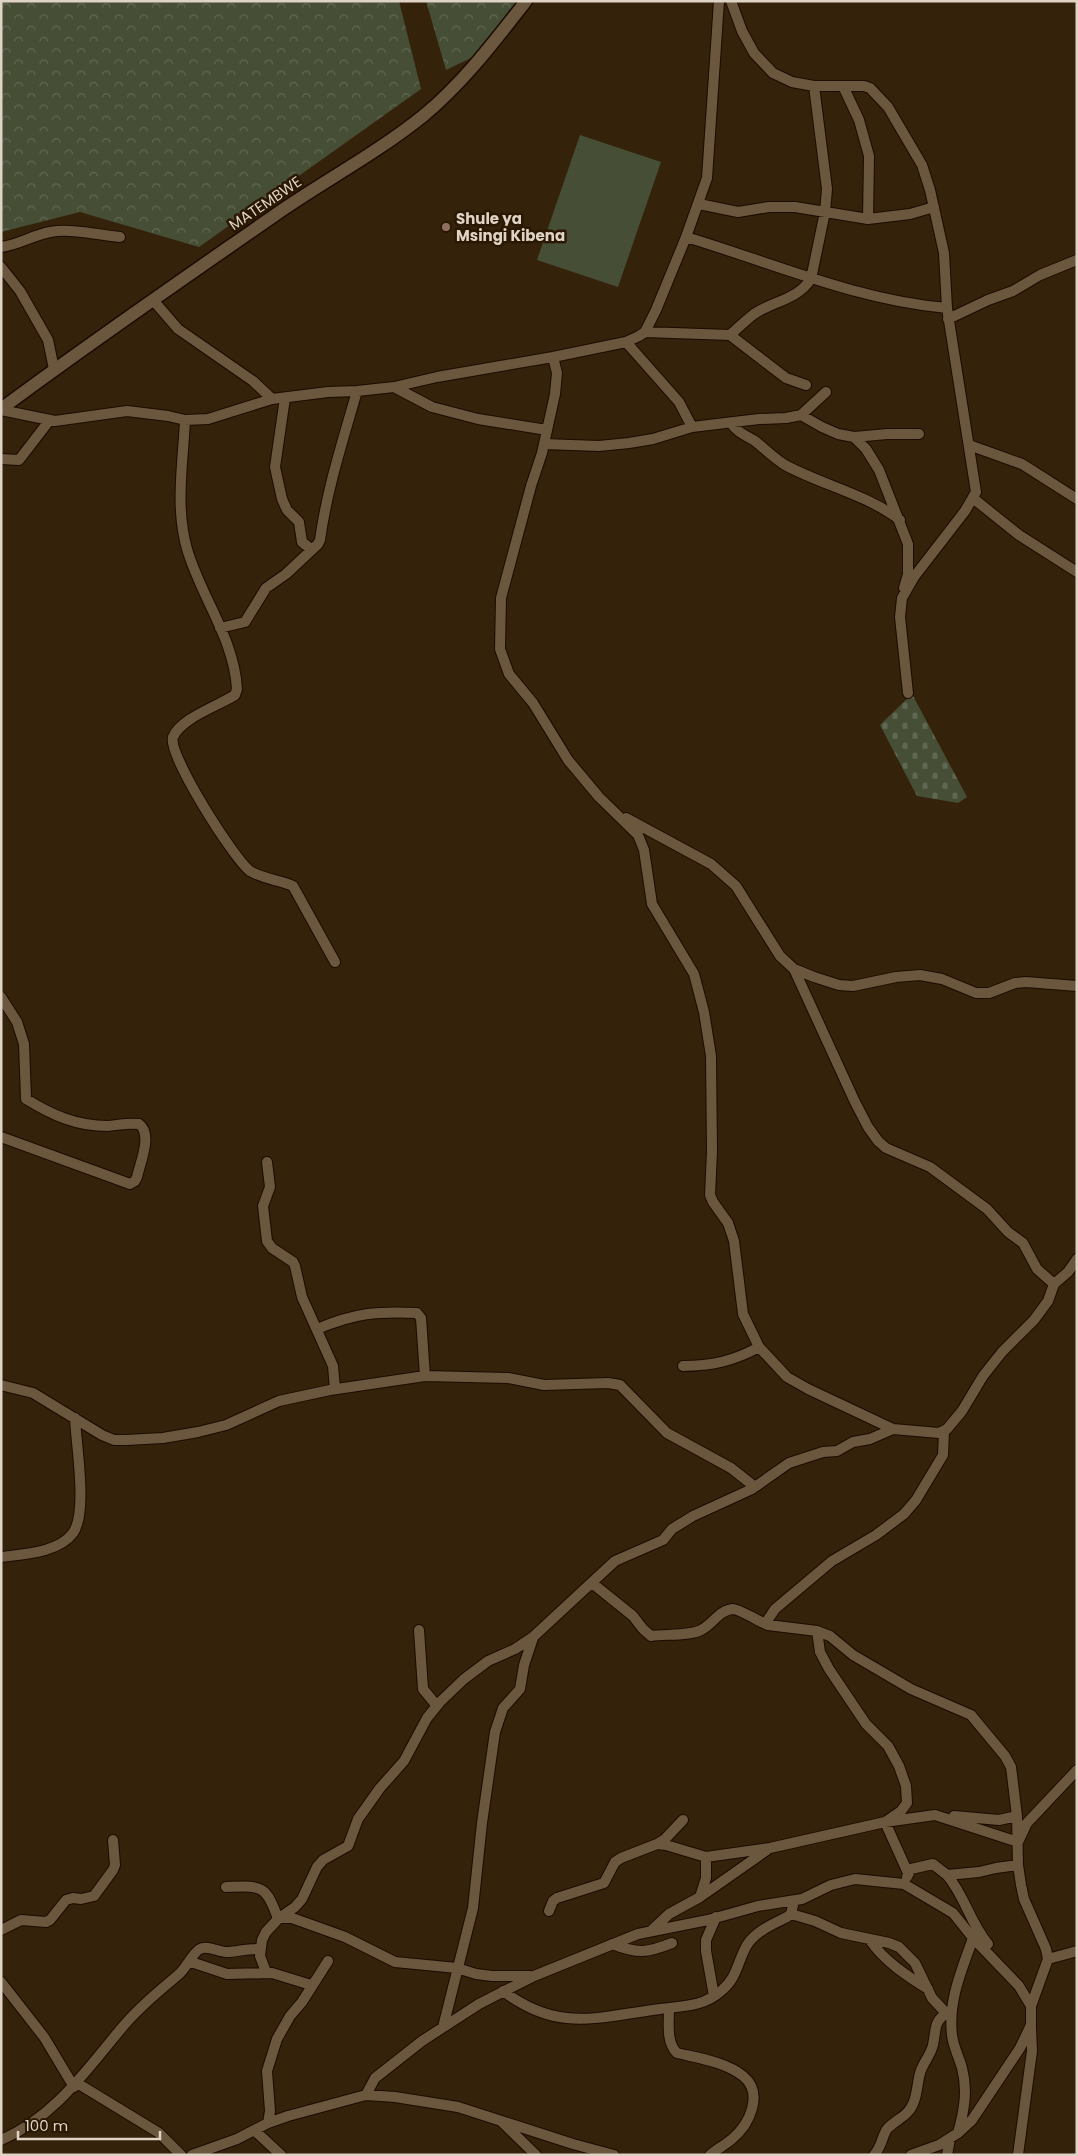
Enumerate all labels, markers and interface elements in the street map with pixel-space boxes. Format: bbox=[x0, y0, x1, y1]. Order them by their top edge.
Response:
street label: MATEMBWE bbox=[225, 171, 305, 235]
place label: Shule ya Msingi Kibena bbox=[456, 208, 565, 246]
marker: Shule ya Msingi Kibena bbox=[440, 221, 452, 233]
scale bar bbox=[18, 2108, 160, 2140]
text: 100 m bbox=[25, 2115, 68, 2136]

